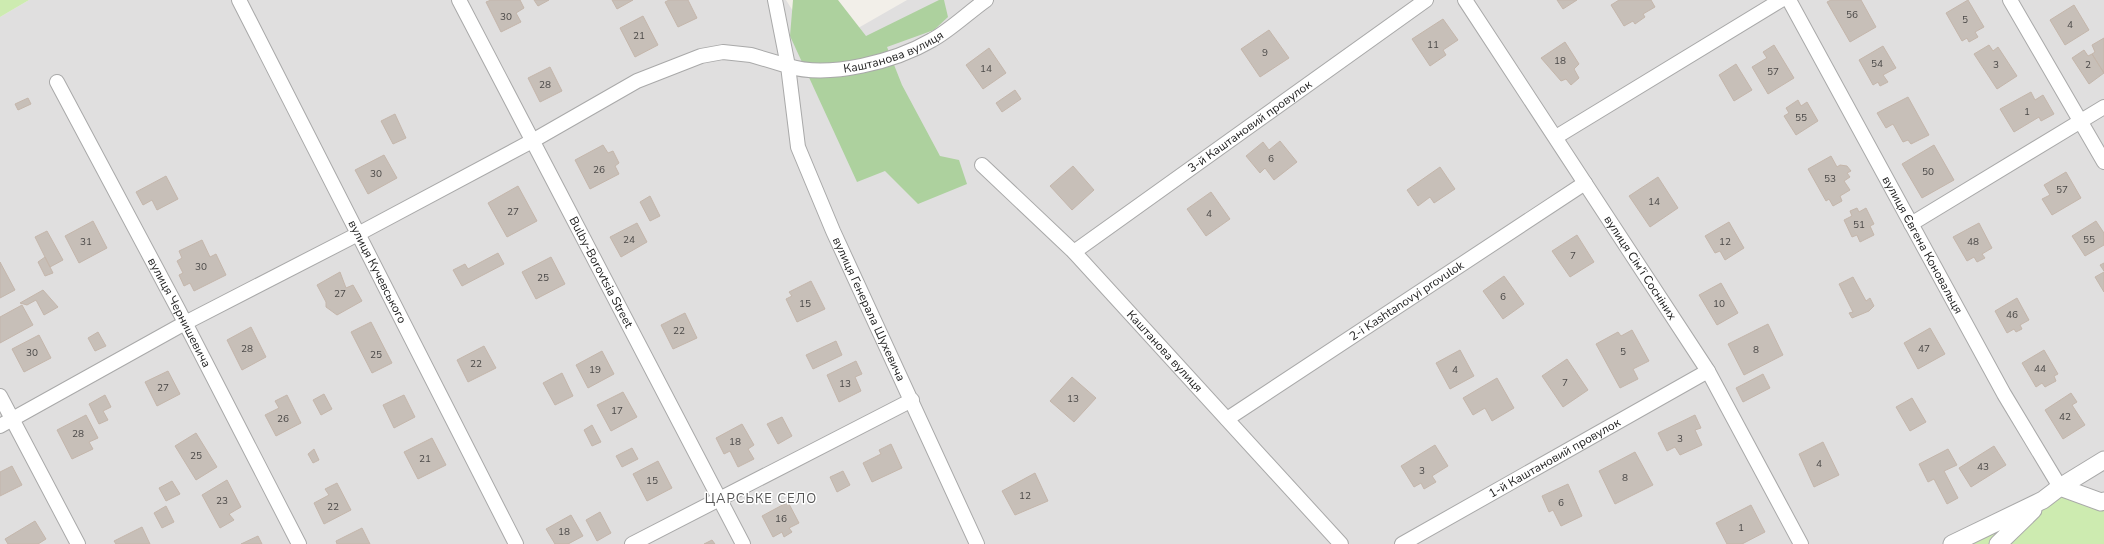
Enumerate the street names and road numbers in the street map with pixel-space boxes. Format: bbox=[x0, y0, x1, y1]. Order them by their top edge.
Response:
street label: Каштанова вулиця bbox=[842, 27, 947, 77]
street label: 3-й Каштановий провулок bbox=[1184, 76, 1315, 176]
street label: вулиця Євгена Коновальця bbox=[1879, 173, 1967, 317]
street label: вулиця Сім’ї Сосніних bbox=[1600, 212, 1681, 323]
street label: Bulby-Borovtsia Street bbox=[565, 214, 637, 331]
street label: вулиця Кучевського bbox=[344, 217, 410, 326]
street label: вулиця Генерала Шухевича bbox=[829, 235, 909, 384]
street label: вулиця Чернишевича bbox=[144, 255, 215, 370]
street label: 2-i Kashtanovyi provulok bbox=[1346, 257, 1468, 344]
street label: Каштанова вулиця bbox=[1123, 307, 1206, 396]
street label: 1-й Каштановий провулок bbox=[1486, 414, 1624, 501]

